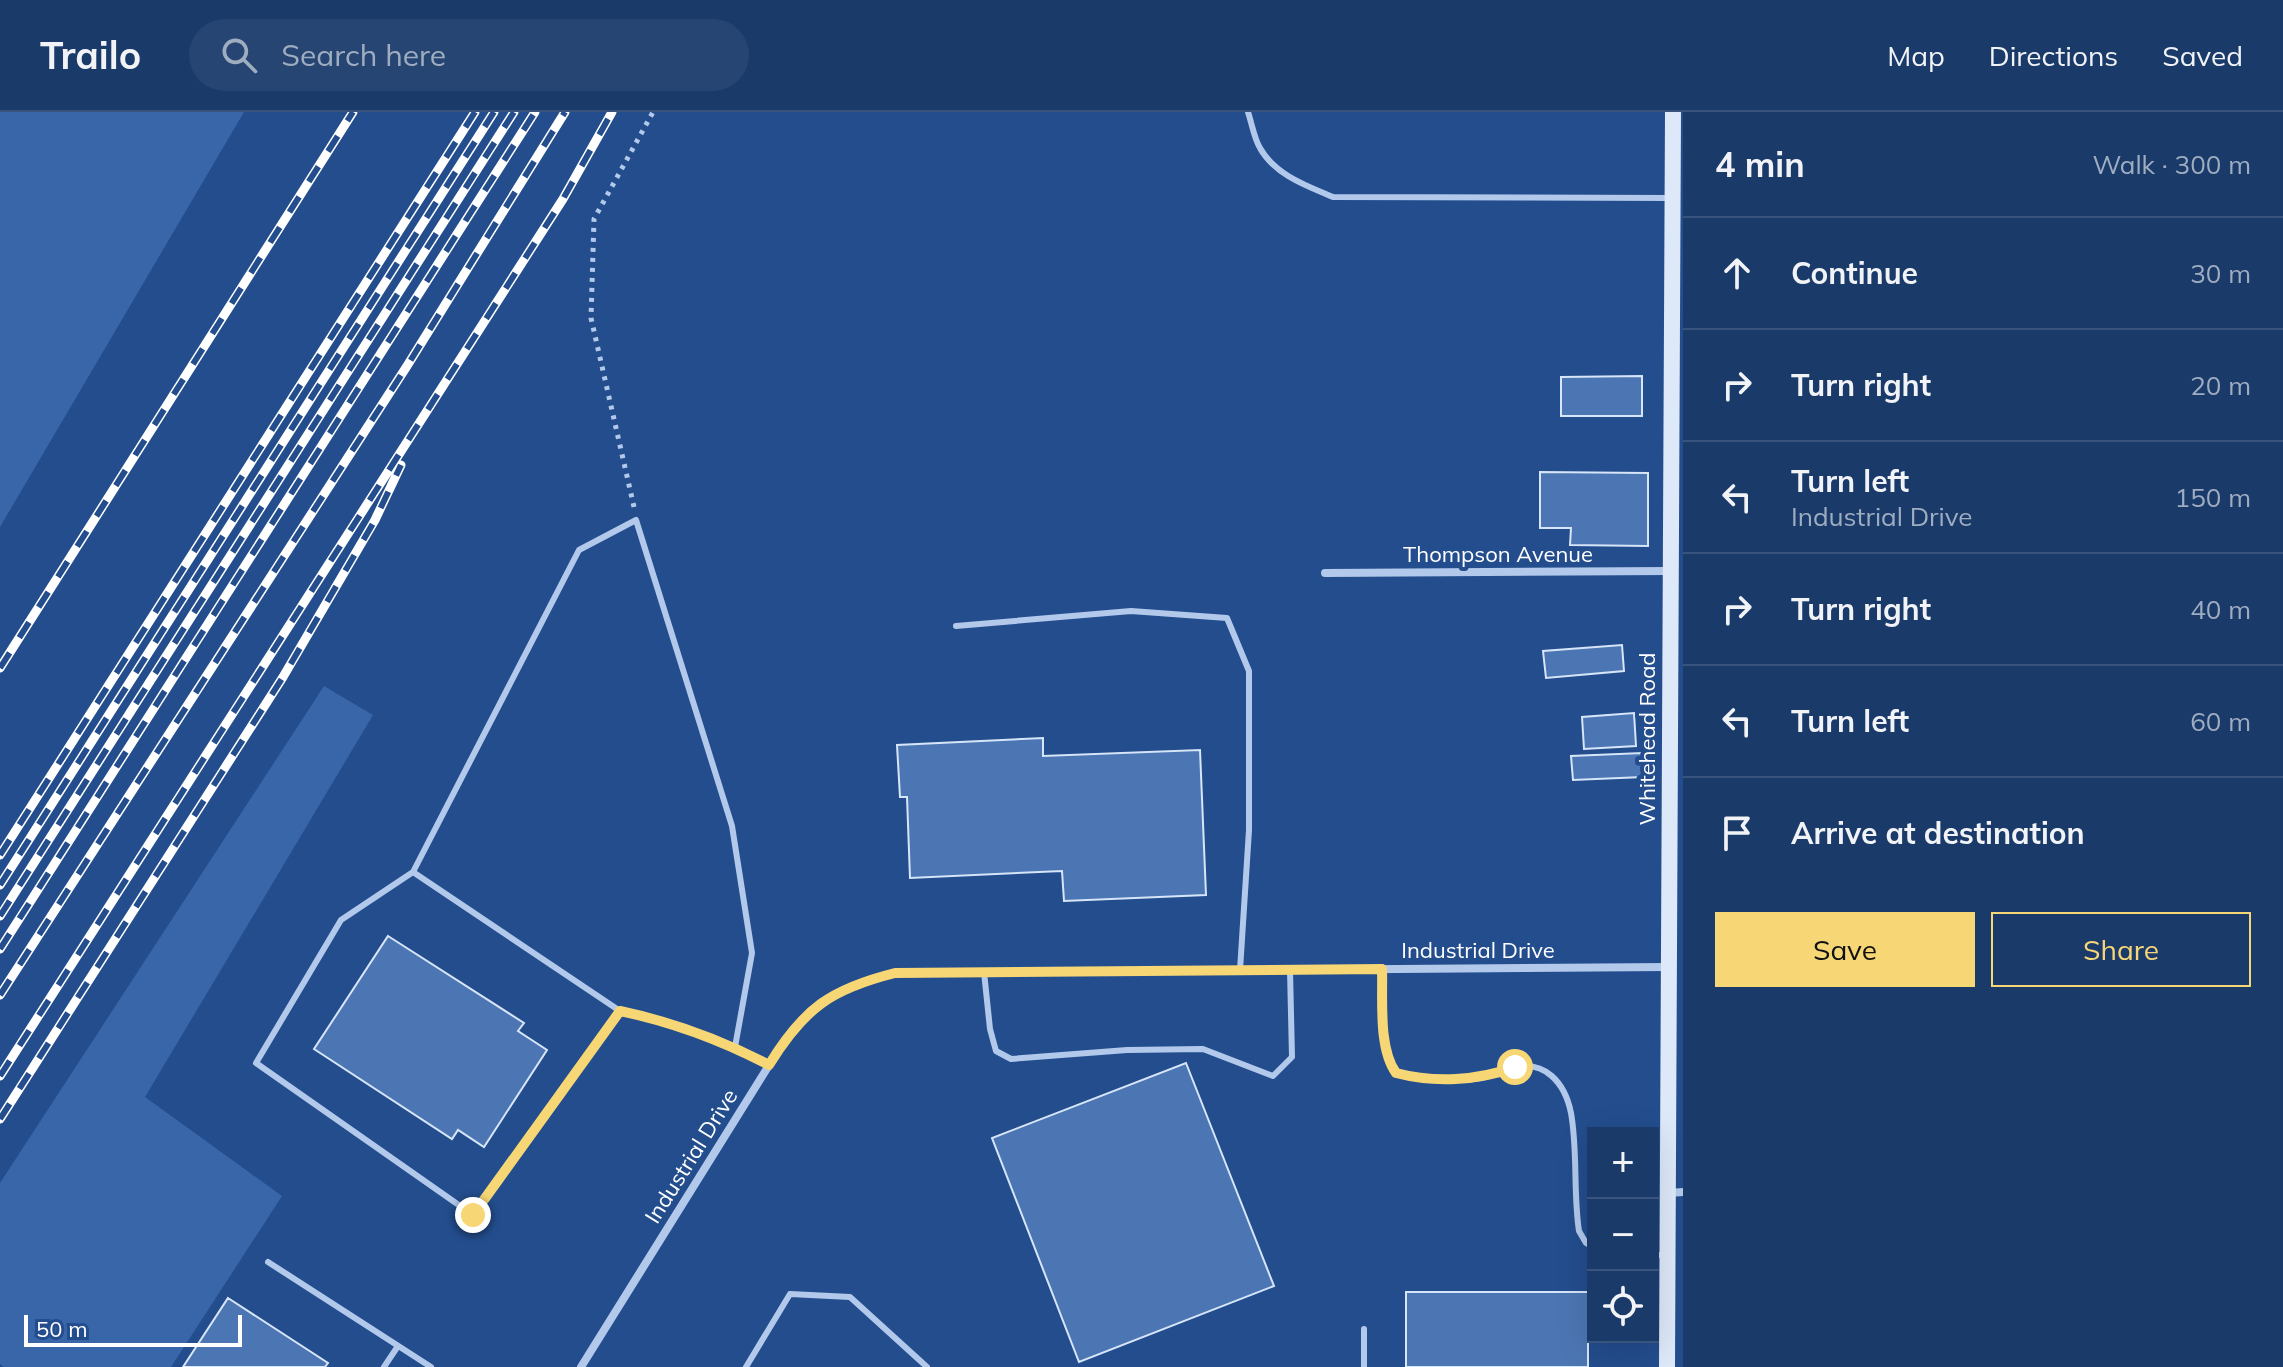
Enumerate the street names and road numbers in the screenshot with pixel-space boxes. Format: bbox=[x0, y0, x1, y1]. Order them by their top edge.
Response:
street label: Thompson Avenue bbox=[1403, 540, 1593, 568]
street label: Whitehead Road bbox=[1633, 652, 1661, 826]
street label: Industrial Drive bbox=[1401, 936, 1555, 964]
street label: Industrial Drive bbox=[638, 1083, 744, 1229]

